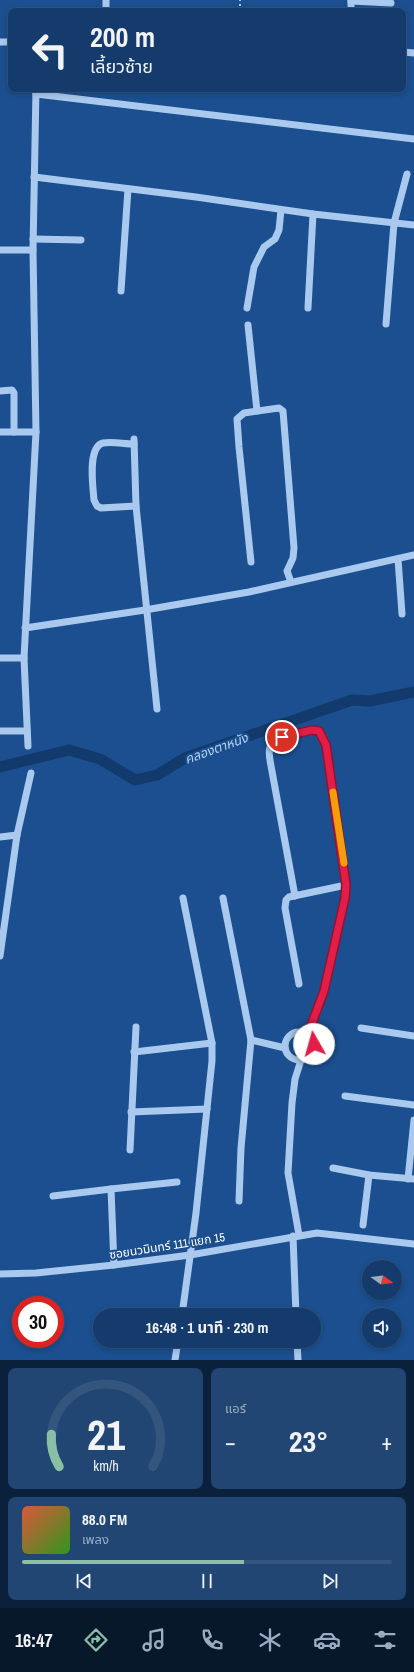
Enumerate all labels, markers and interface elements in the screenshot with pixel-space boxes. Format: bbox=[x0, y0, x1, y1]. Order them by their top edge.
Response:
text: 200 m bbox=[90, 18, 155, 56]
icon: left bbox=[24, 24, 76, 76]
text: เลี้ยวซ้าย bbox=[90, 54, 153, 79]
pin bbox=[265, 720, 299, 754]
icon: arrive bbox=[271, 726, 293, 748]
water label: คลองตาหนัง bbox=[182, 729, 251, 768]
position arrow bbox=[293, 1023, 335, 1065]
street label: ซอยนวมินทร์ 111 แยก 15 bbox=[108, 1229, 226, 1263]
north arrow bbox=[362, 1260, 402, 1300]
map controls bbox=[362, 1260, 402, 1348]
speed limit sign: 30 bbox=[12, 1296, 64, 1348]
button: sound bbox=[362, 1308, 402, 1348]
text: 16:48 · 1 นาที · 230 m bbox=[146, 1317, 269, 1338]
text: แอร์ bbox=[225, 1400, 246, 1417]
text: 21 bbox=[87, 1406, 124, 1462]
text: 23° bbox=[289, 1421, 328, 1461]
text: − bbox=[225, 1427, 236, 1457]
text: + bbox=[381, 1427, 392, 1457]
text: km/h bbox=[93, 1455, 118, 1474]
text: 88.0 FM bbox=[82, 1509, 127, 1530]
text: เพลง bbox=[82, 1531, 109, 1548]
icon: previous bbox=[73, 1570, 95, 1592]
icon: pause bbox=[196, 1570, 218, 1592]
icon: next bbox=[319, 1570, 341, 1592]
icon: directions bbox=[82, 1626, 110, 1654]
icon: music bbox=[140, 1626, 168, 1654]
icon: phone bbox=[198, 1626, 226, 1654]
icon: climate bbox=[256, 1626, 284, 1654]
icon: car bbox=[313, 1626, 341, 1654]
icon: filters bbox=[371, 1626, 399, 1654]
text: 16:47 bbox=[15, 1628, 53, 1653]

